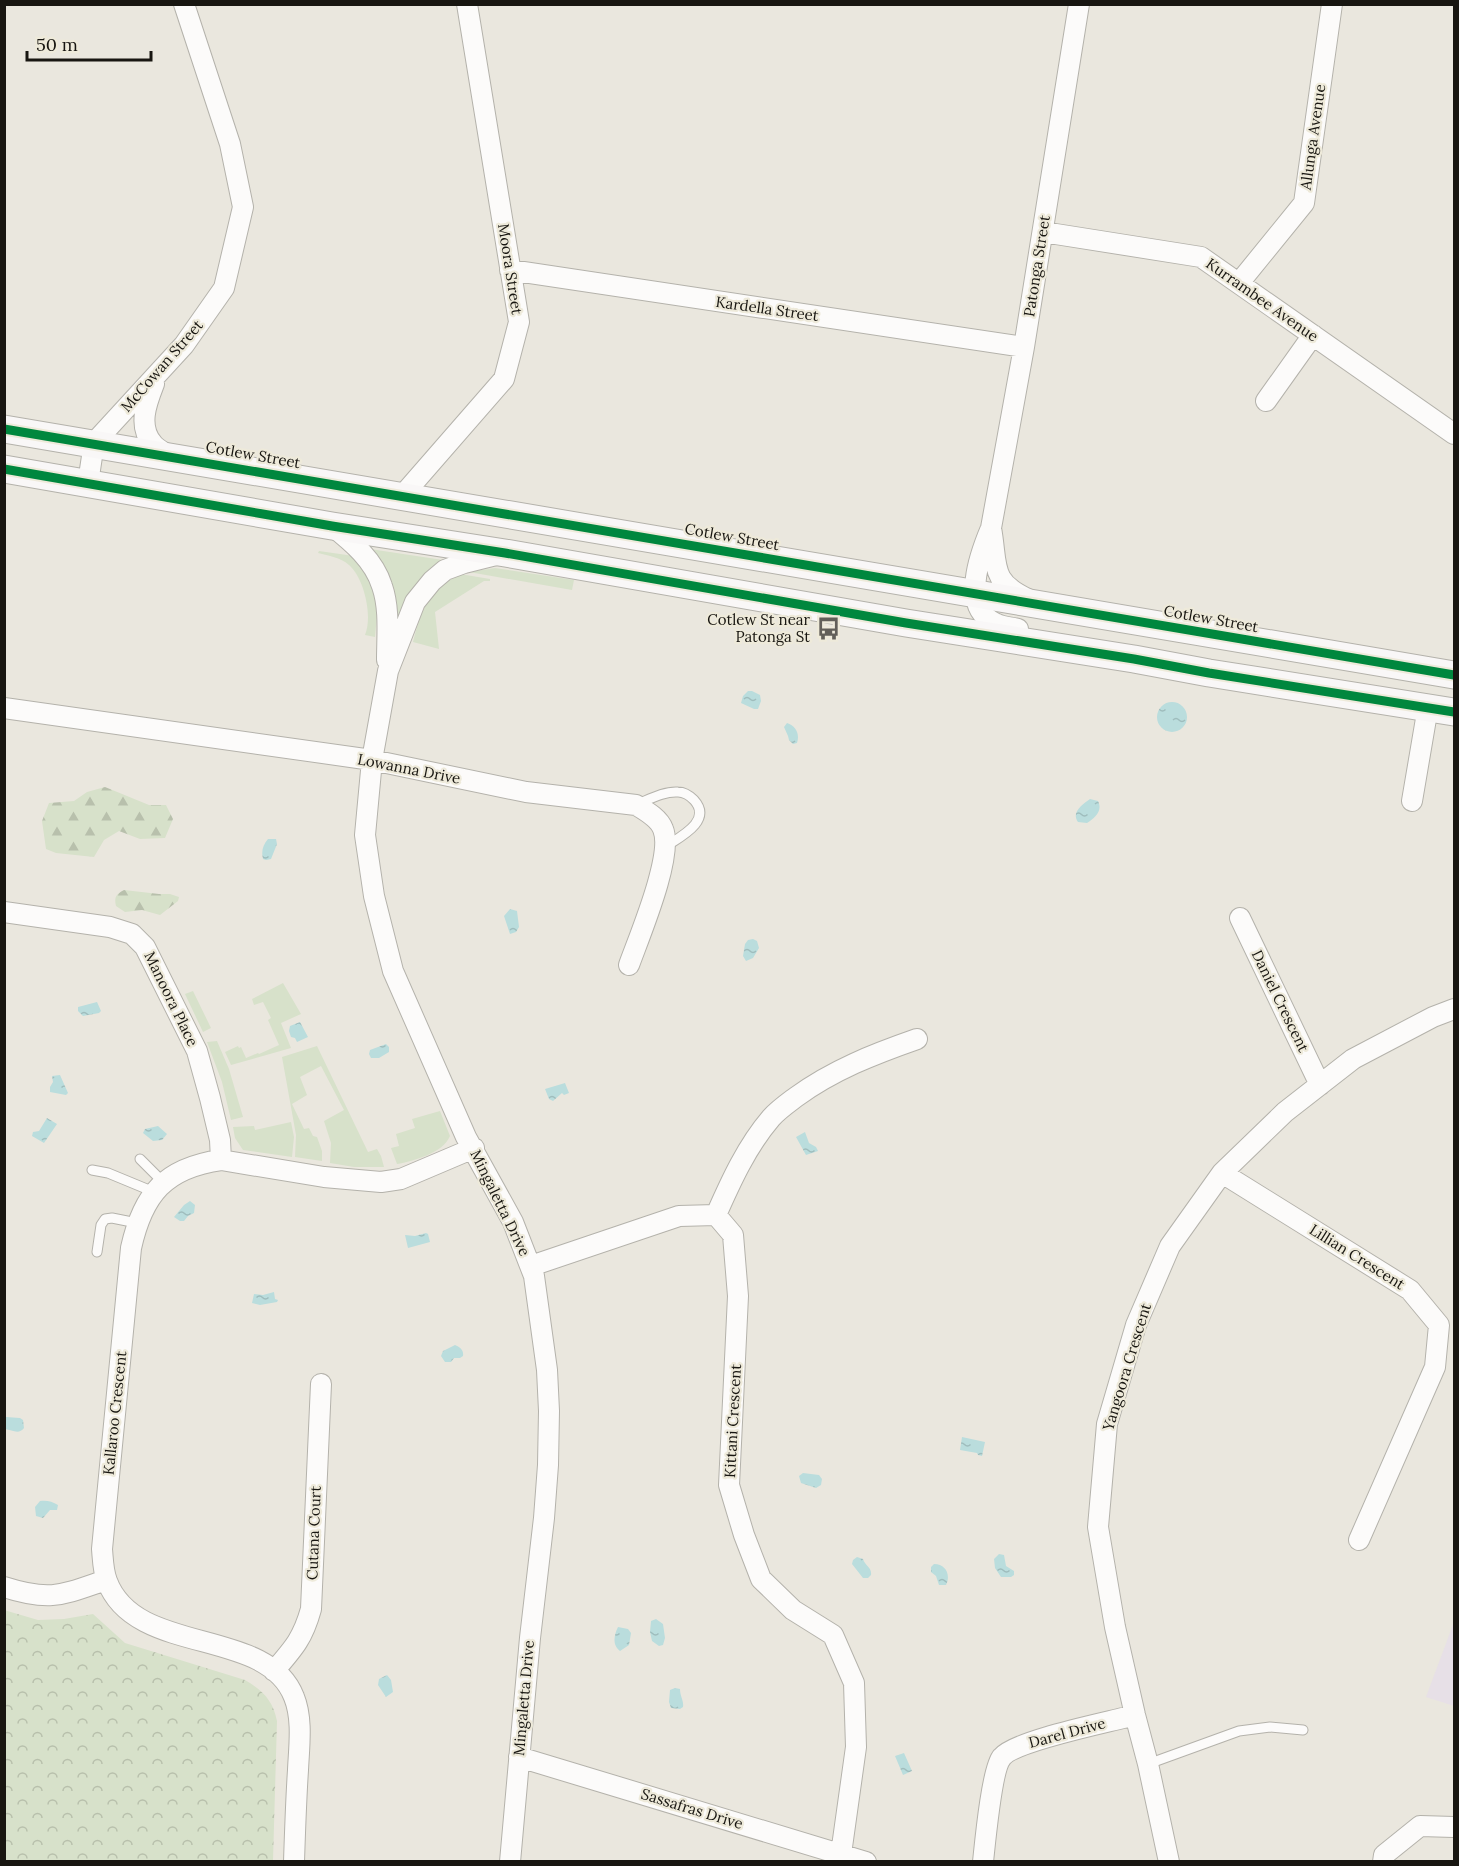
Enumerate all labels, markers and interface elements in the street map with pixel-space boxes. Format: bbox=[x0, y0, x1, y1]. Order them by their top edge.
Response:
scale bar bbox=[27, 24, 152, 62]
text: 50 m bbox=[36, 33, 78, 56]
street label: Allunga Avenue bbox=[1296, 83, 1329, 192]
street label: Patonga Street bbox=[1019, 213, 1054, 318]
street label: Moora Street bbox=[494, 222, 527, 316]
street label: Kurrambee Avenue bbox=[1202, 254, 1322, 345]
street label: Kardella Street bbox=[714, 292, 820, 325]
street label: McCowan Street bbox=[116, 316, 207, 416]
street label: Cotlew Street bbox=[204, 437, 302, 472]
street label: Cotlew Street bbox=[683, 519, 781, 554]
street label: Cotlew Street bbox=[1162, 601, 1260, 636]
place label: Cotlew St near Patonga St bbox=[707, 610, 811, 646]
bus stop icon: Cotlew St near Patonga St bbox=[815, 616, 841, 642]
street label: Lowanna Drive bbox=[356, 749, 462, 788]
street label: Daniel Crescent bbox=[1248, 947, 1313, 1055]
street label: Manoora Place bbox=[140, 948, 203, 1049]
street label: Mingaletta Drive bbox=[466, 1146, 534, 1259]
street label: Lillian Crescent bbox=[1306, 1220, 1409, 1294]
street label: Yangoora Crescent bbox=[1098, 1301, 1155, 1434]
street label: Kallaroo Crescent bbox=[99, 1350, 130, 1476]
street label: Kittani Crescent bbox=[720, 1363, 745, 1479]
street label: Cutana Court bbox=[302, 1485, 325, 1580]
street label: Mingaletta Drive bbox=[509, 1639, 538, 1757]
street label: Darel Drive bbox=[1026, 1713, 1107, 1752]
street label: Sassafras Drive bbox=[639, 1784, 745, 1833]

